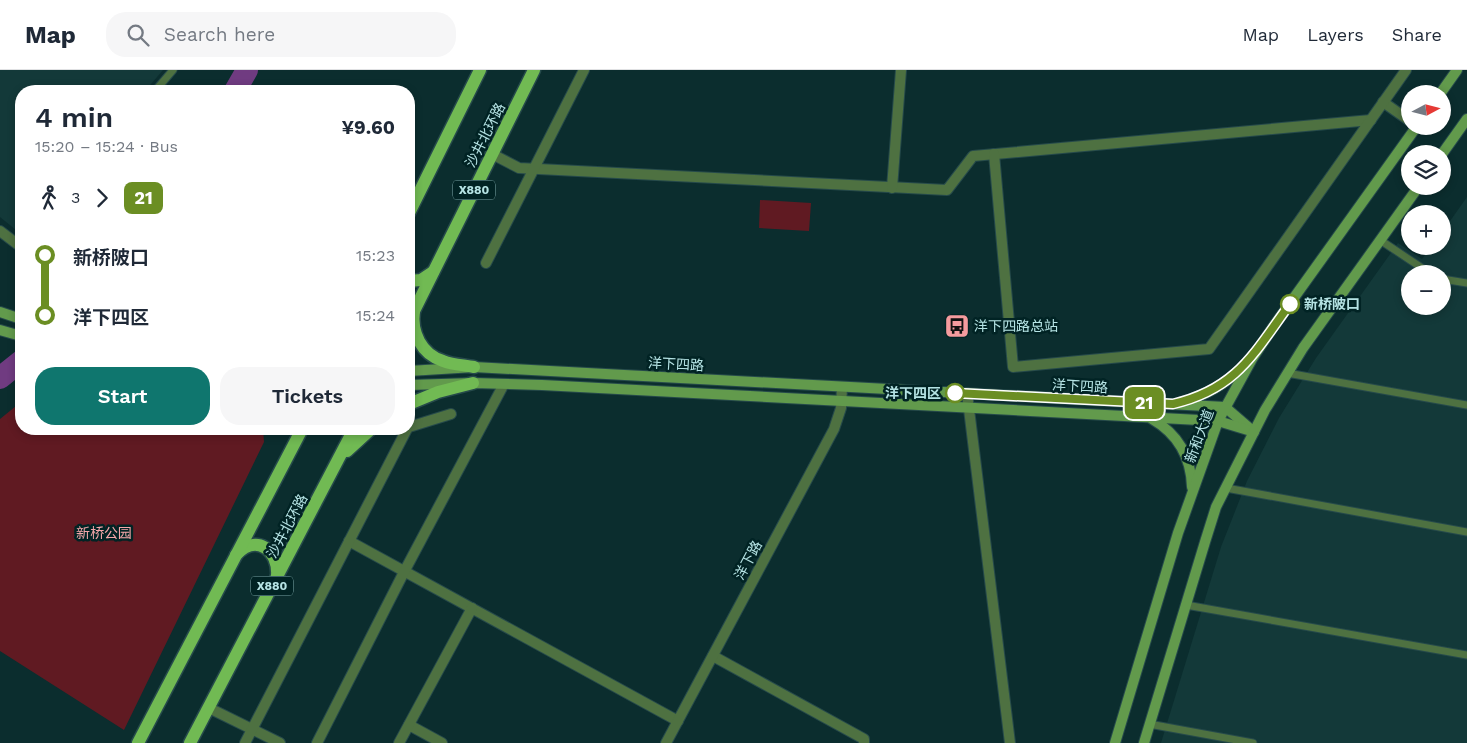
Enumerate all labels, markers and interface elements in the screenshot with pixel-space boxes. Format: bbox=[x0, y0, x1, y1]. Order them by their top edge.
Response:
search box bbox=[106, 12, 456, 57]
text: Map bbox=[25, 21, 76, 49]
icon: search bbox=[124, 21, 152, 49]
text: Search here bbox=[164, 23, 275, 46]
text: Map bbox=[1242, 24, 1279, 45]
text: Layers bbox=[1307, 24, 1364, 45]
text: Share bbox=[1392, 24, 1442, 45]
north arrow bbox=[1401, 85, 1451, 135]
map controls bbox=[1401, 85, 1451, 315]
street label: 沙井北环路 bbox=[462, 100, 508, 170]
text: 4 min bbox=[35, 101, 113, 134]
text: ¥9.60 bbox=[341, 116, 395, 139]
text: 15:20 – 15:24 · Bus bbox=[35, 137, 178, 156]
button: layers bbox=[1401, 145, 1451, 195]
road number: X880 bbox=[453, 180, 495, 200]
icon: walk bbox=[35, 184, 63, 212]
icon: forward bbox=[88, 184, 116, 212]
text: 21 bbox=[134, 187, 153, 208]
text: 3 bbox=[71, 188, 80, 207]
button: + bbox=[1401, 205, 1451, 255]
text: 新桥陂口 bbox=[73, 246, 149, 269]
text: 15:23 bbox=[356, 246, 395, 265]
button: − bbox=[1401, 265, 1451, 315]
marker: 新桥陂口 bbox=[1280, 294, 1300, 314]
place label: 新桥陂口 bbox=[1304, 296, 1360, 312]
text: 洋下四区 bbox=[73, 306, 149, 329]
text: 15:24 bbox=[356, 306, 395, 325]
bus stop icon: 洋下四路总站 bbox=[944, 313, 970, 339]
place label: 洋下四路总站 bbox=[974, 318, 1058, 334]
street label: 洋下四路 bbox=[648, 355, 704, 373]
button: Start bbox=[35, 367, 210, 425]
button: Tickets bbox=[220, 367, 395, 425]
street label: 洋下四路 bbox=[1052, 377, 1108, 395]
marker: 洋下四区 bbox=[945, 383, 965, 403]
place label: 洋下四区 bbox=[885, 385, 941, 401]
line badge: 21 bbox=[1122, 387, 1166, 419]
text: 21 bbox=[1135, 392, 1153, 413]
street label: 新和大道 bbox=[1181, 407, 1217, 465]
street label: 沙井北环路 bbox=[264, 491, 310, 561]
park label: 新桥公园 bbox=[76, 525, 132, 541]
street label: 洋下路 bbox=[731, 538, 765, 582]
road number: X880 bbox=[251, 576, 293, 596]

